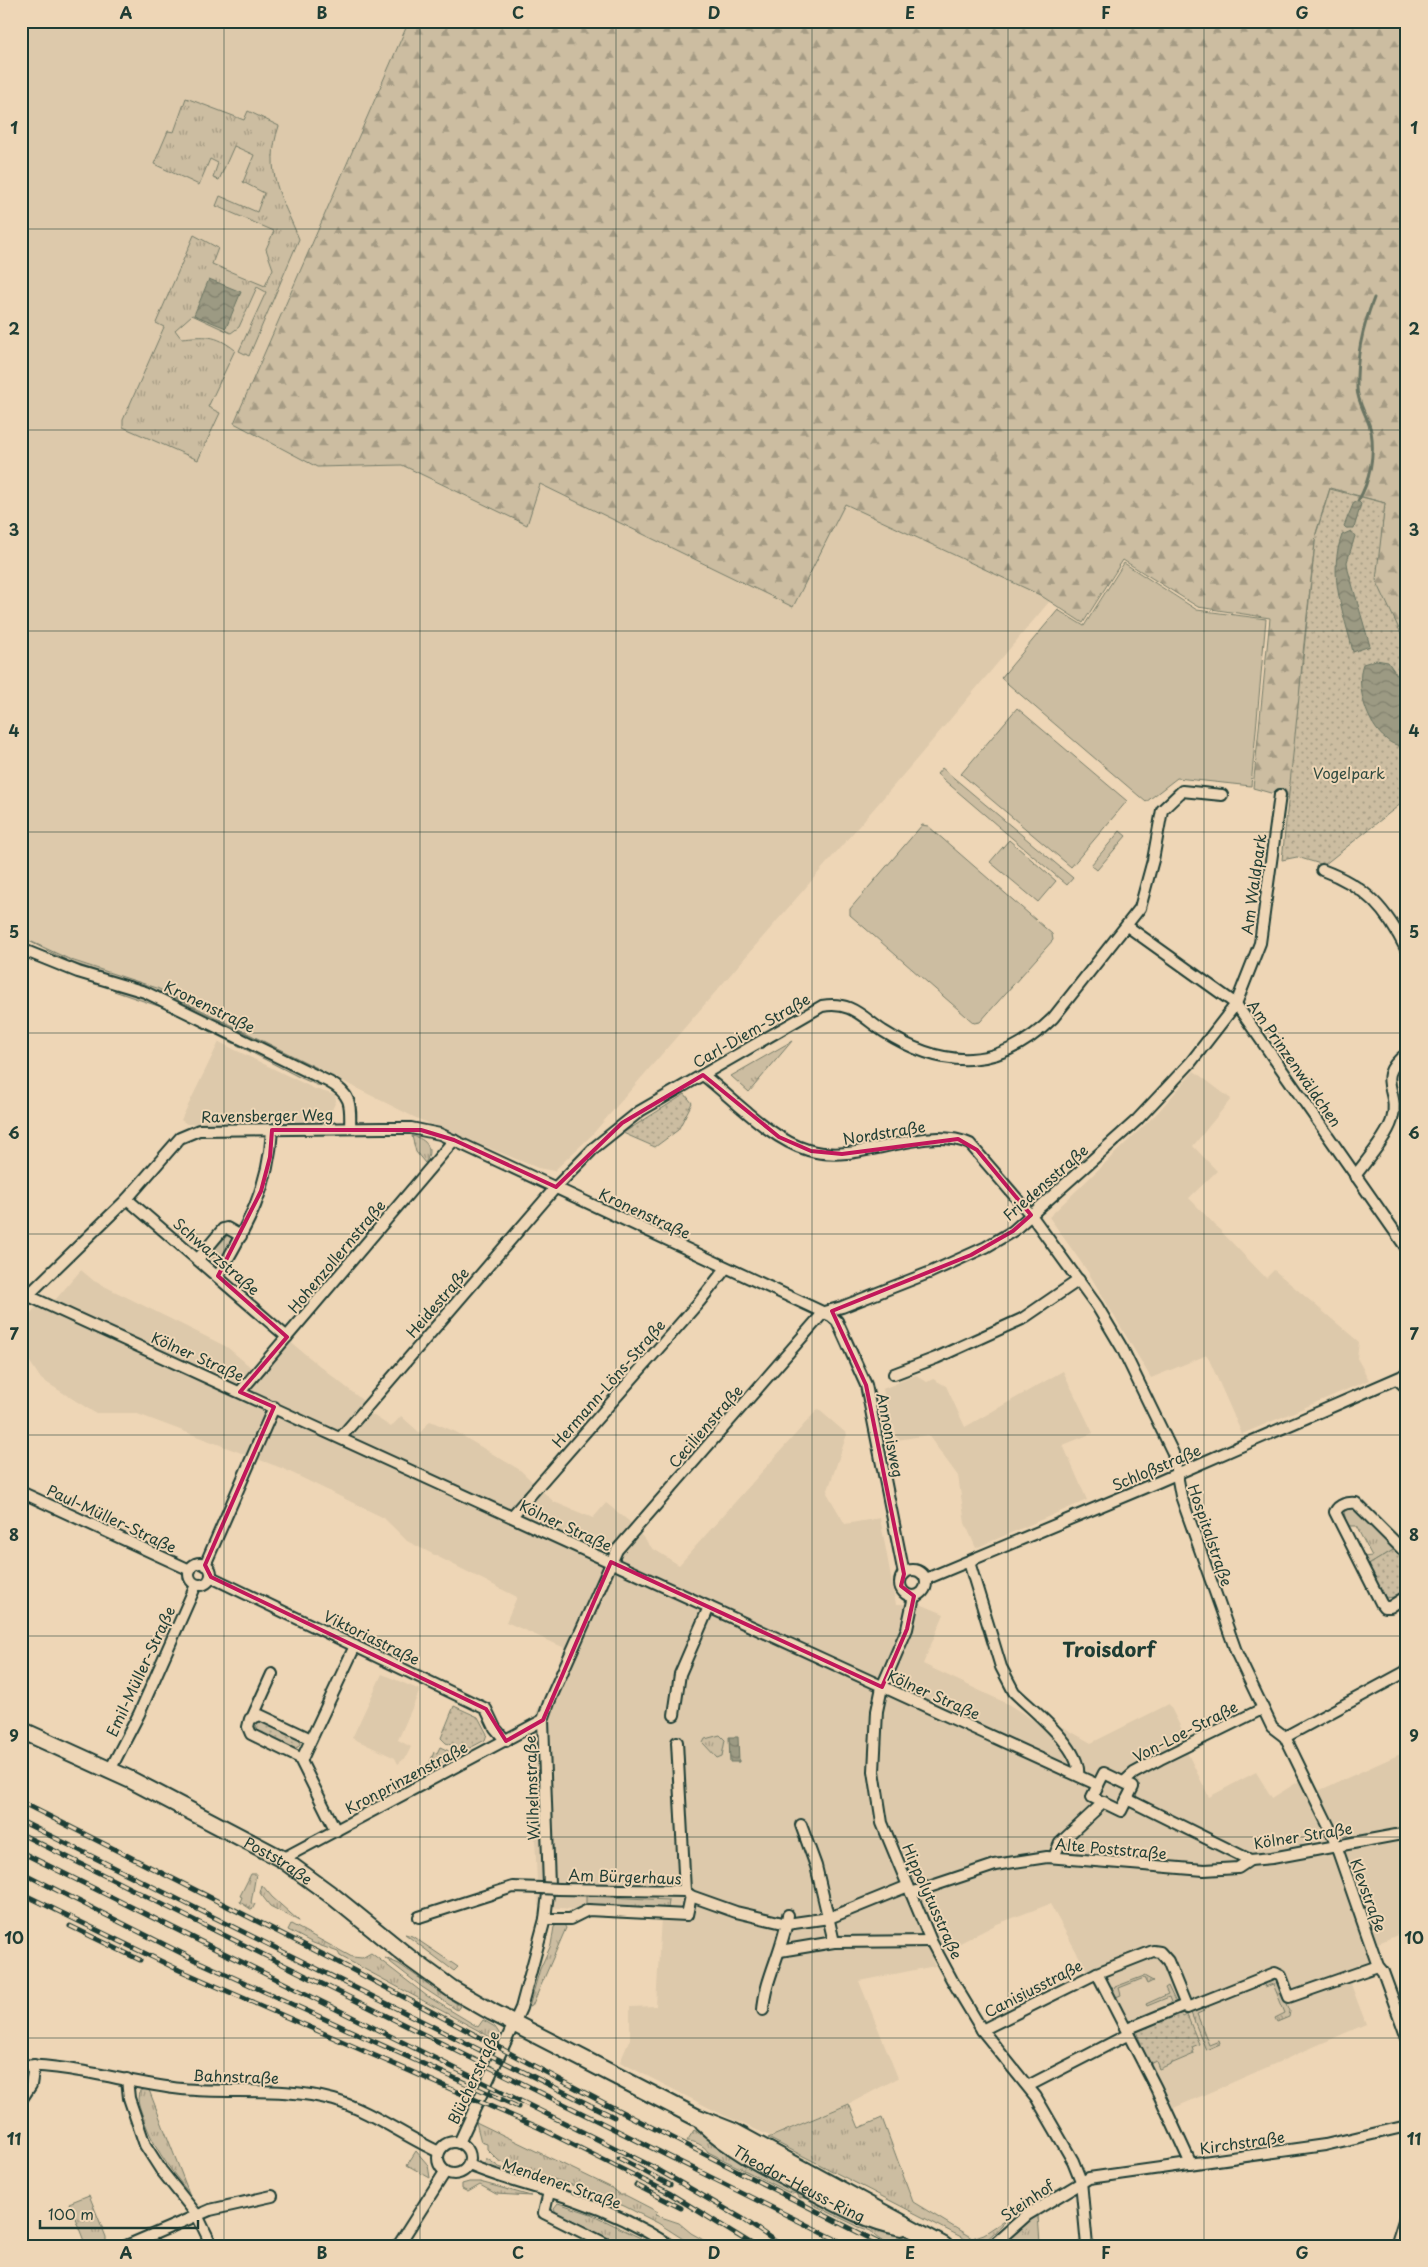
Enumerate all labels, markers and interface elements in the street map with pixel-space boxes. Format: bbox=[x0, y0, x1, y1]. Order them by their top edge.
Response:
text: A bbox=[120, 0, 133, 24]
text: B bbox=[317, 0, 328, 24]
text: C bbox=[512, 0, 524, 24]
text: D bbox=[708, 0, 720, 24]
text: E bbox=[905, 0, 915, 24]
text: F bbox=[1101, 0, 1111, 24]
text: G bbox=[1295, 0, 1309, 24]
text: 1 bbox=[10, 115, 18, 139]
text: 1 bbox=[1410, 115, 1418, 139]
text: 2 bbox=[8, 316, 20, 340]
text: 2 bbox=[1408, 316, 1420, 340]
text: 3 bbox=[9, 517, 19, 541]
text: 3 bbox=[1409, 517, 1419, 541]
text: 4 bbox=[9, 718, 20, 742]
text: 4 bbox=[1409, 718, 1420, 742]
park label: Vogelpark bbox=[1313, 761, 1385, 784]
street label: Am Waldpark bbox=[1235, 832, 1271, 936]
text: 5 bbox=[9, 919, 19, 943]
text: 5 bbox=[1409, 919, 1419, 943]
street label: Kronenstraße bbox=[161, 974, 259, 1038]
street label: Carl-Diem-Straße bbox=[688, 987, 814, 1073]
street label: Am Prinzenwäldchen bbox=[1242, 995, 1348, 1131]
street label: Ravensberger Weg bbox=[201, 1102, 333, 1128]
street label: Nordstraße bbox=[841, 1114, 927, 1150]
text: 6 bbox=[8, 1120, 20, 1144]
text: 6 bbox=[1408, 1120, 1420, 1144]
street label: Friedensstraße bbox=[997, 1138, 1093, 1226]
street label: Kronenstraße bbox=[595, 1182, 695, 1244]
street label: Hohenzollernstraße bbox=[282, 1194, 390, 1318]
street label: Schwarzstraße bbox=[169, 1212, 265, 1300]
street label: Heidestraße bbox=[400, 1262, 474, 1342]
street label: Hermann-Löns-Straße bbox=[546, 1314, 670, 1452]
text: 7 bbox=[9, 1321, 19, 1345]
text: 7 bbox=[1409, 1321, 1419, 1345]
street label: Kölner Straße bbox=[148, 1325, 248, 1387]
street label: Cecilienstraße bbox=[662, 1379, 748, 1473]
street label: Annonisweg bbox=[871, 1391, 911, 1479]
street label: Schloßstraße bbox=[1108, 1438, 1204, 1496]
street label: Paul-Müller-Straße bbox=[43, 1478, 181, 1558]
street label: Hospitalstraße bbox=[1183, 1481, 1239, 1589]
street label: Kölner Straße bbox=[516, 1494, 616, 1556]
text: 8 bbox=[9, 1522, 19, 1546]
text: 8 bbox=[1409, 1522, 1419, 1546]
street label: Emil-Müller-Straße bbox=[100, 1602, 180, 1740]
street label: Viktoriastraße bbox=[320, 1604, 424, 1670]
district label: Troisdorf bbox=[1062, 1634, 1158, 1664]
street label: Kölner Straße bbox=[884, 1663, 984, 1725]
street label: Von-Loe-Straße bbox=[1129, 1695, 1242, 1767]
text: 9 bbox=[9, 1723, 19, 1747]
text: 9 bbox=[1409, 1723, 1419, 1747]
street label: Kronprinzenstraße bbox=[341, 1735, 472, 1819]
street label: Wilhelmstraße bbox=[518, 1735, 544, 1841]
street label: Kölner Straße bbox=[1252, 1816, 1354, 1854]
street label: Poststraße bbox=[241, 1830, 318, 1890]
street label: Alte Poststraße bbox=[1054, 1832, 1168, 1864]
street label: Hippolytusstraße bbox=[897, 1839, 969, 1963]
street label: Klevstraße bbox=[1345, 1855, 1393, 1935]
street label: Am Bürgerhaus bbox=[568, 1863, 682, 1889]
text: 10 bbox=[4, 1925, 24, 1949]
text: 10 bbox=[1404, 1925, 1424, 1949]
street label: Canisiusstraße bbox=[980, 1953, 1086, 2023]
street label: Blücherstraße bbox=[441, 2026, 505, 2128]
street label: Bahnstraße bbox=[193, 2063, 279, 2089]
street label: Kirchstraße bbox=[1198, 2125, 1286, 2159]
text: 11 bbox=[7, 2126, 21, 2150]
text: 11 bbox=[1407, 2126, 1421, 2150]
street label: Theodor-Heuss-Ring bbox=[729, 2139, 869, 2227]
street label: Mendener Straße bbox=[499, 2152, 625, 2214]
street label: Steinhof bbox=[996, 2173, 1059, 2226]
scale bar bbox=[40, 2197, 198, 2229]
text: 100 m bbox=[48, 2202, 94, 2225]
text: A bbox=[120, 2240, 133, 2264]
text: B bbox=[317, 2240, 328, 2264]
text: C bbox=[512, 2240, 524, 2264]
text: D bbox=[708, 2240, 720, 2264]
text: E bbox=[905, 2240, 915, 2264]
text: F bbox=[1101, 2240, 1111, 2264]
text: G bbox=[1295, 2240, 1309, 2264]

